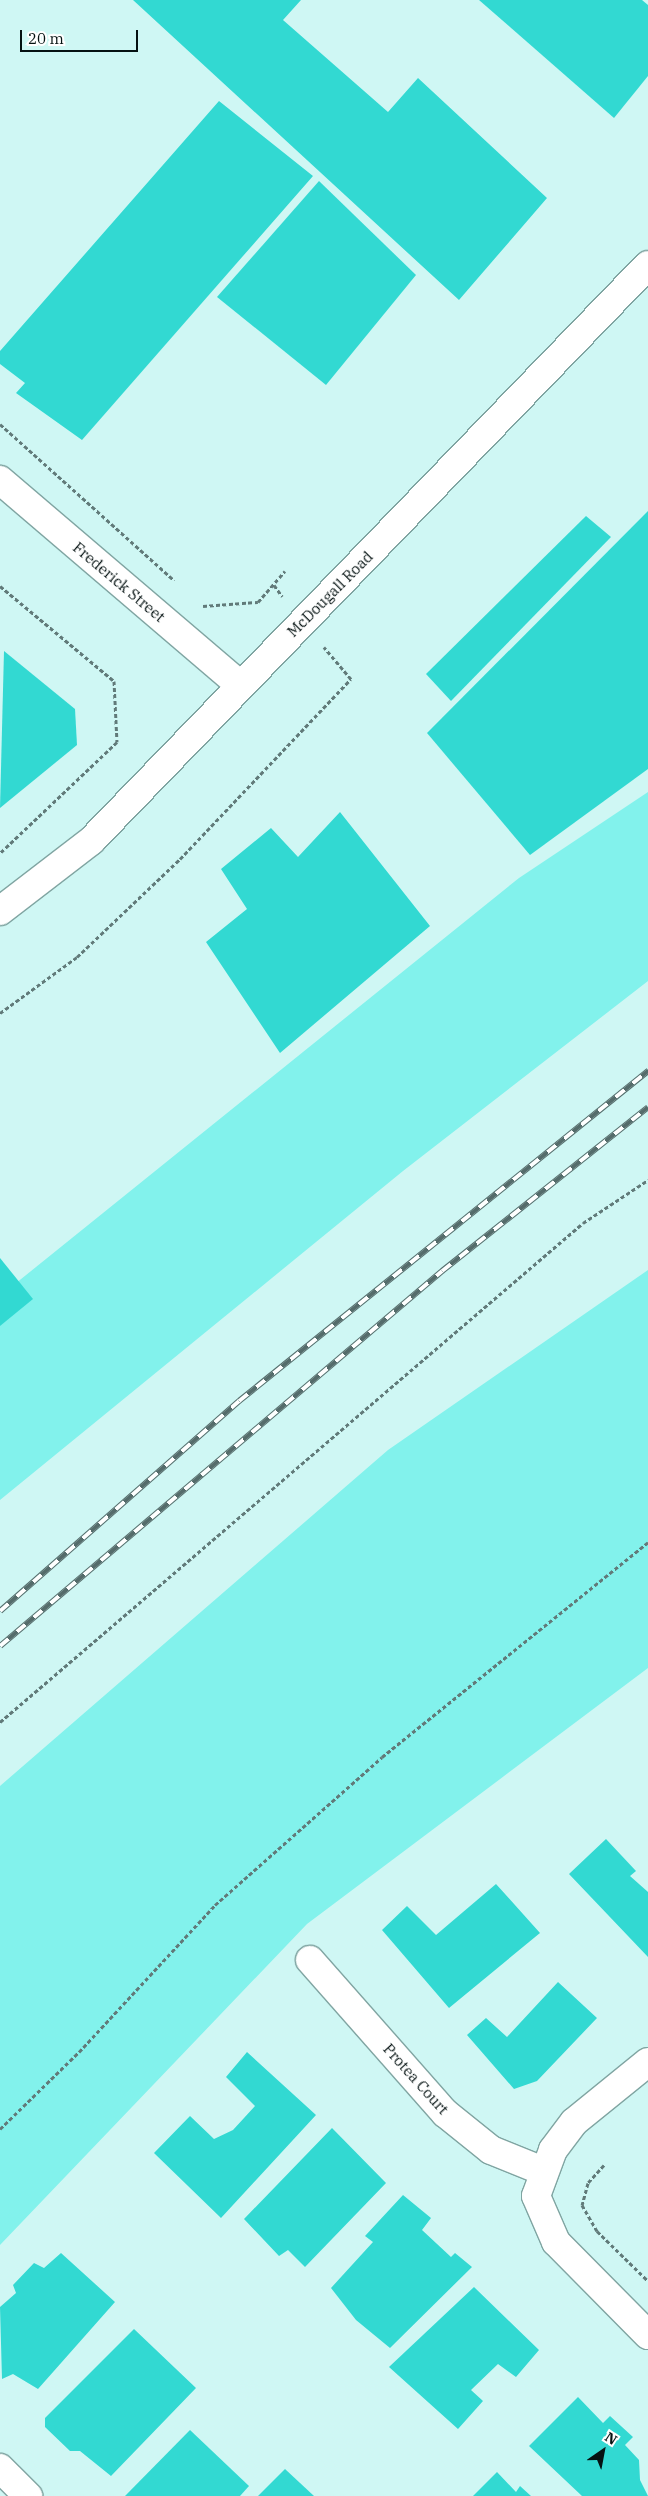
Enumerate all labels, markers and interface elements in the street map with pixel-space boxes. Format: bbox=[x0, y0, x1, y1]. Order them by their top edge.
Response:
scale bar bbox=[22, 20, 140, 52]
text: 20 m bbox=[28, 29, 64, 48]
street label: Frederick Street bbox=[69, 538, 169, 626]
street label: McDougall Road bbox=[283, 547, 377, 641]
street label: Protea Court bbox=[380, 2040, 452, 2118]
north arrow bbox=[578, 2426, 628, 2476]
text: N bbox=[602, 2428, 621, 2449]

